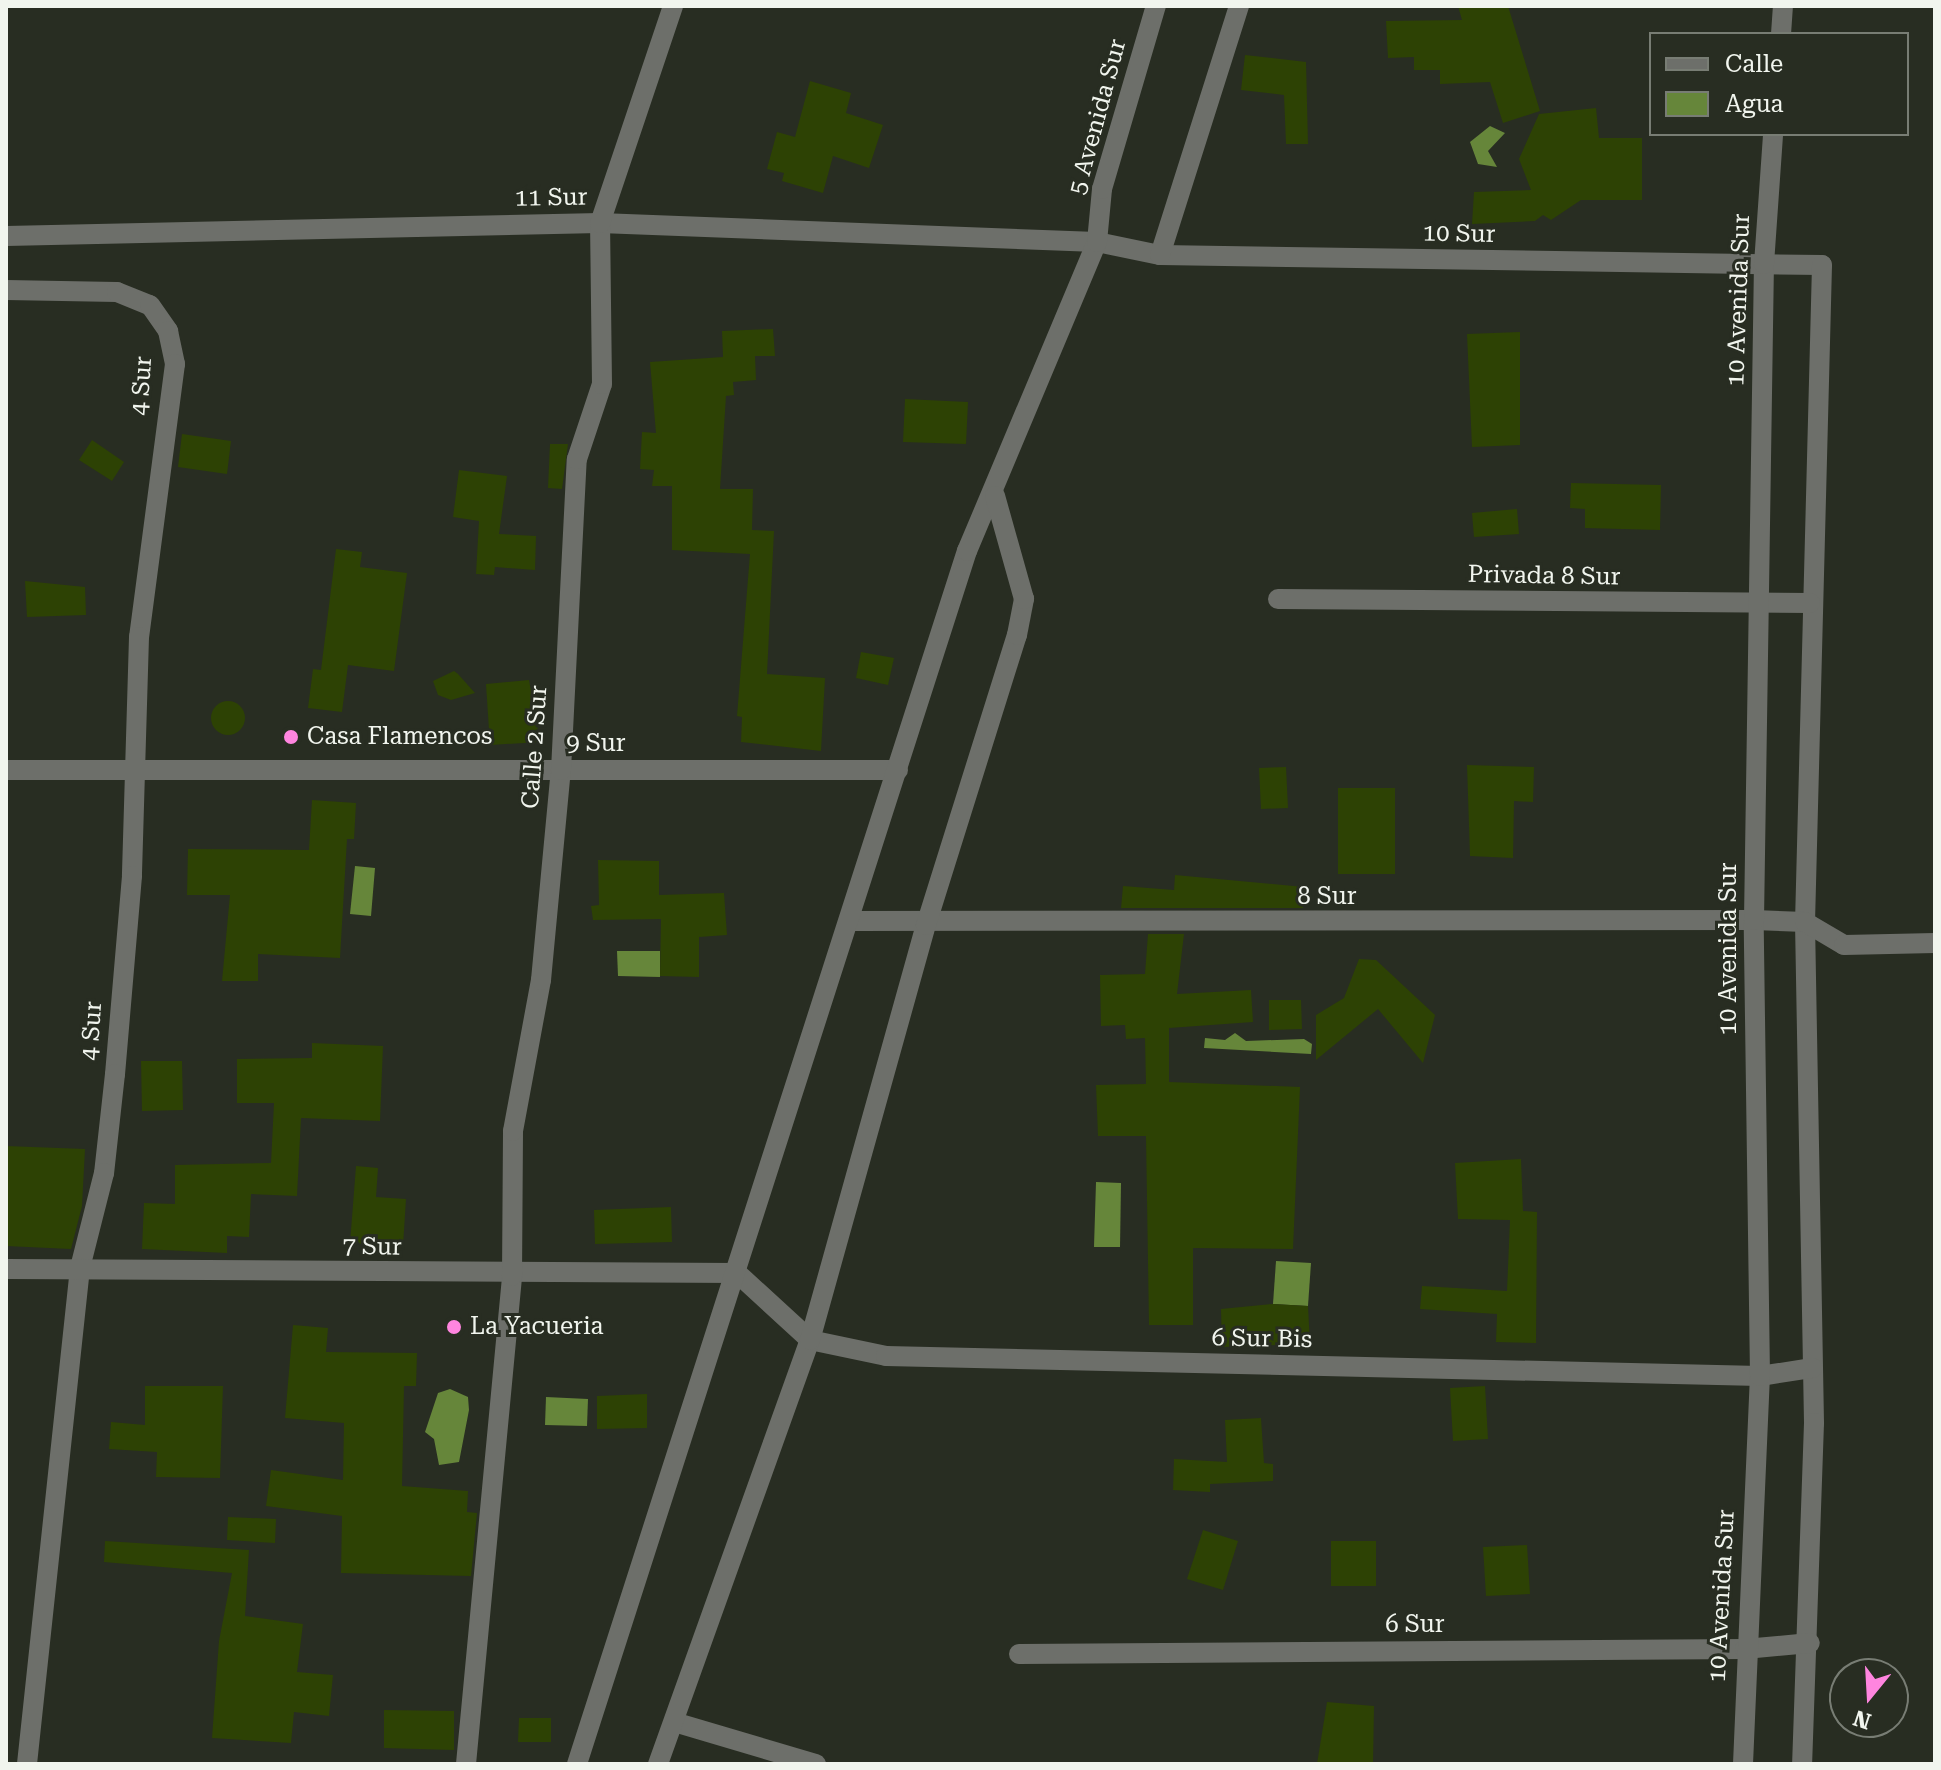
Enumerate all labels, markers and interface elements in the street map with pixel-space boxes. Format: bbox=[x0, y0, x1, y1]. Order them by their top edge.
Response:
legend bbox=[1649, 32, 1909, 136]
street label: 5 Avenida Sur bbox=[1063, 36, 1133, 198]
text: Calle bbox=[1725, 50, 1783, 78]
text: Agua bbox=[1725, 90, 1784, 118]
street label: 11 Sur bbox=[514, 183, 588, 213]
street label: 10 Avenida Sur bbox=[1722, 213, 1756, 387]
street label: 10 Sur bbox=[1422, 219, 1496, 249]
street label: 4 Sur bbox=[126, 355, 158, 417]
street label: Privada 8 Sur bbox=[1467, 560, 1621, 592]
street label: Calle 2 Sur bbox=[516, 684, 554, 810]
place label: Casa Flamencos bbox=[307, 723, 492, 751]
marker: Casa Flamencos bbox=[282, 728, 300, 746]
street label: 9 Sur bbox=[566, 730, 626, 758]
street label: 10 Avenida Sur bbox=[1715, 863, 1743, 1035]
street label: 8 Sur bbox=[1297, 883, 1357, 911]
street label: 4 Sur bbox=[76, 1000, 108, 1062]
street label: 7 Sur bbox=[342, 1232, 402, 1262]
place label: La Yacueria bbox=[470, 1313, 604, 1341]
marker: La Yacueria bbox=[445, 1318, 463, 1336]
street label: 6 Sur Bis bbox=[1211, 1324, 1313, 1354]
street label: 10 Avenida Sur bbox=[1703, 1509, 1741, 1683]
street label: 6 Sur bbox=[1385, 1611, 1445, 1639]
north arrow bbox=[1829, 1658, 1909, 1738]
text: N bbox=[1850, 1705, 1874, 1734]

